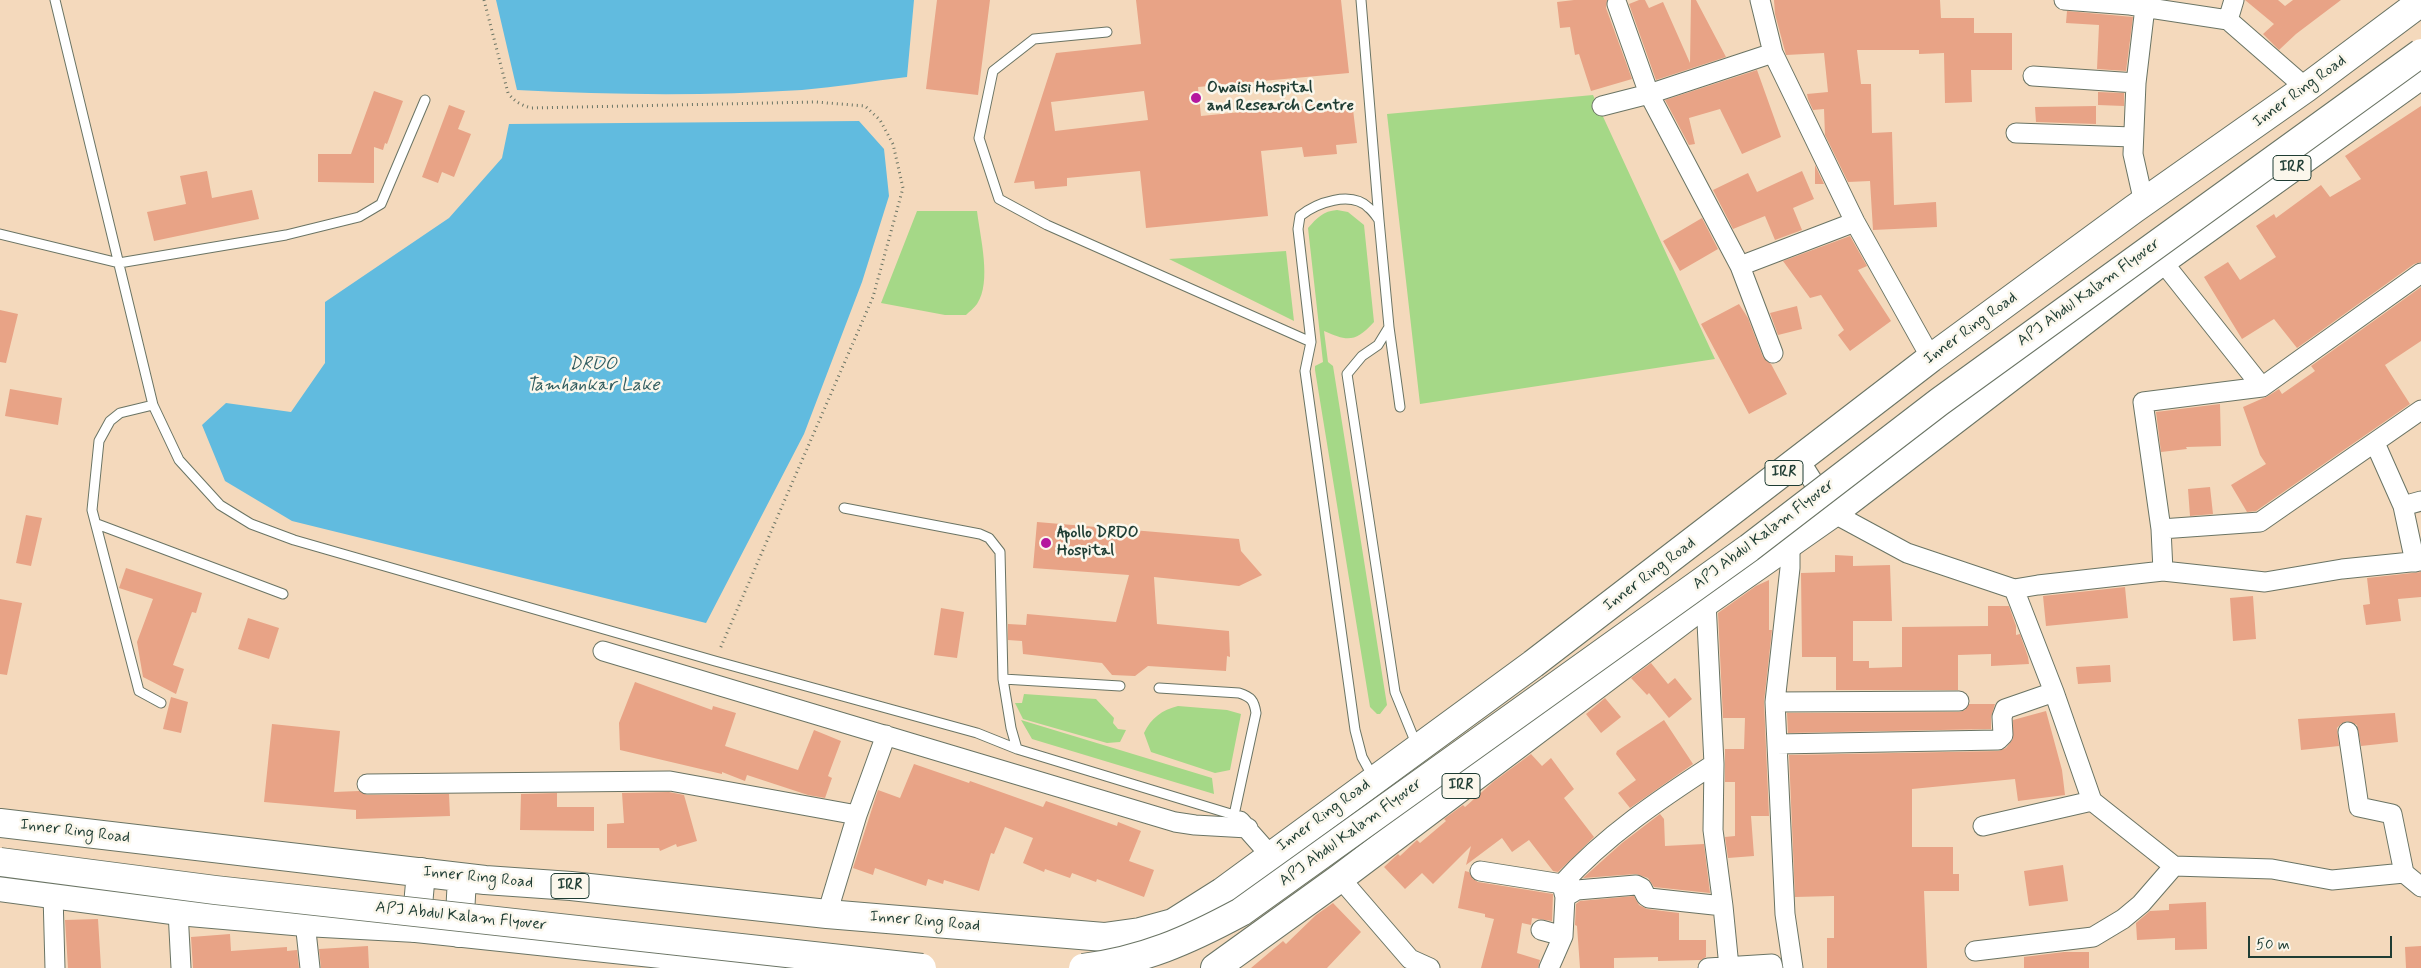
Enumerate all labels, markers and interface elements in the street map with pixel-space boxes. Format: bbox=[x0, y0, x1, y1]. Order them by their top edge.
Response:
street label: Inner Ring Road bbox=[2250, 52, 2350, 132]
place label: Owaisi Hospital and Research Centre bbox=[1207, 79, 1354, 117]
marker: Owaisi Hospital and Research Centre bbox=[1189, 91, 1203, 105]
road number: IRR bbox=[2273, 156, 2311, 180]
street label: APJ Abdul Kalam Flyover bbox=[2014, 235, 2164, 351]
street label: Inner Ring Road bbox=[1921, 289, 2021, 369]
water label: DRDO Tamhankar Lake bbox=[526, 354, 660, 396]
road number: IRR bbox=[1765, 460, 1803, 486]
street label: APJ Abdul Kalam Flyover bbox=[1690, 476, 1838, 594]
place label: Apollo DRDO Hospital bbox=[1057, 524, 1139, 562]
street label: Inner Ring Road bbox=[1600, 534, 1700, 616]
marker: Apollo DRDO Hospital bbox=[1039, 536, 1053, 550]
road number: IRR bbox=[1442, 774, 1480, 798]
street label: APJ Abdul Kalam Flyover bbox=[1276, 775, 1426, 891]
street label: Inner Ring Road bbox=[1274, 776, 1374, 856]
street label: Inner Ring Road bbox=[19, 816, 131, 848]
street label: Inner Ring Road bbox=[422, 863, 534, 893]
road number: IRR bbox=[551, 874, 589, 898]
street label: APJ Abdul Kalam Flyover bbox=[374, 898, 548, 936]
street label: Inner Ring Road bbox=[869, 908, 981, 936]
scale bar bbox=[2251, 926, 2395, 958]
text: 50 m bbox=[2256, 935, 2290, 955]

